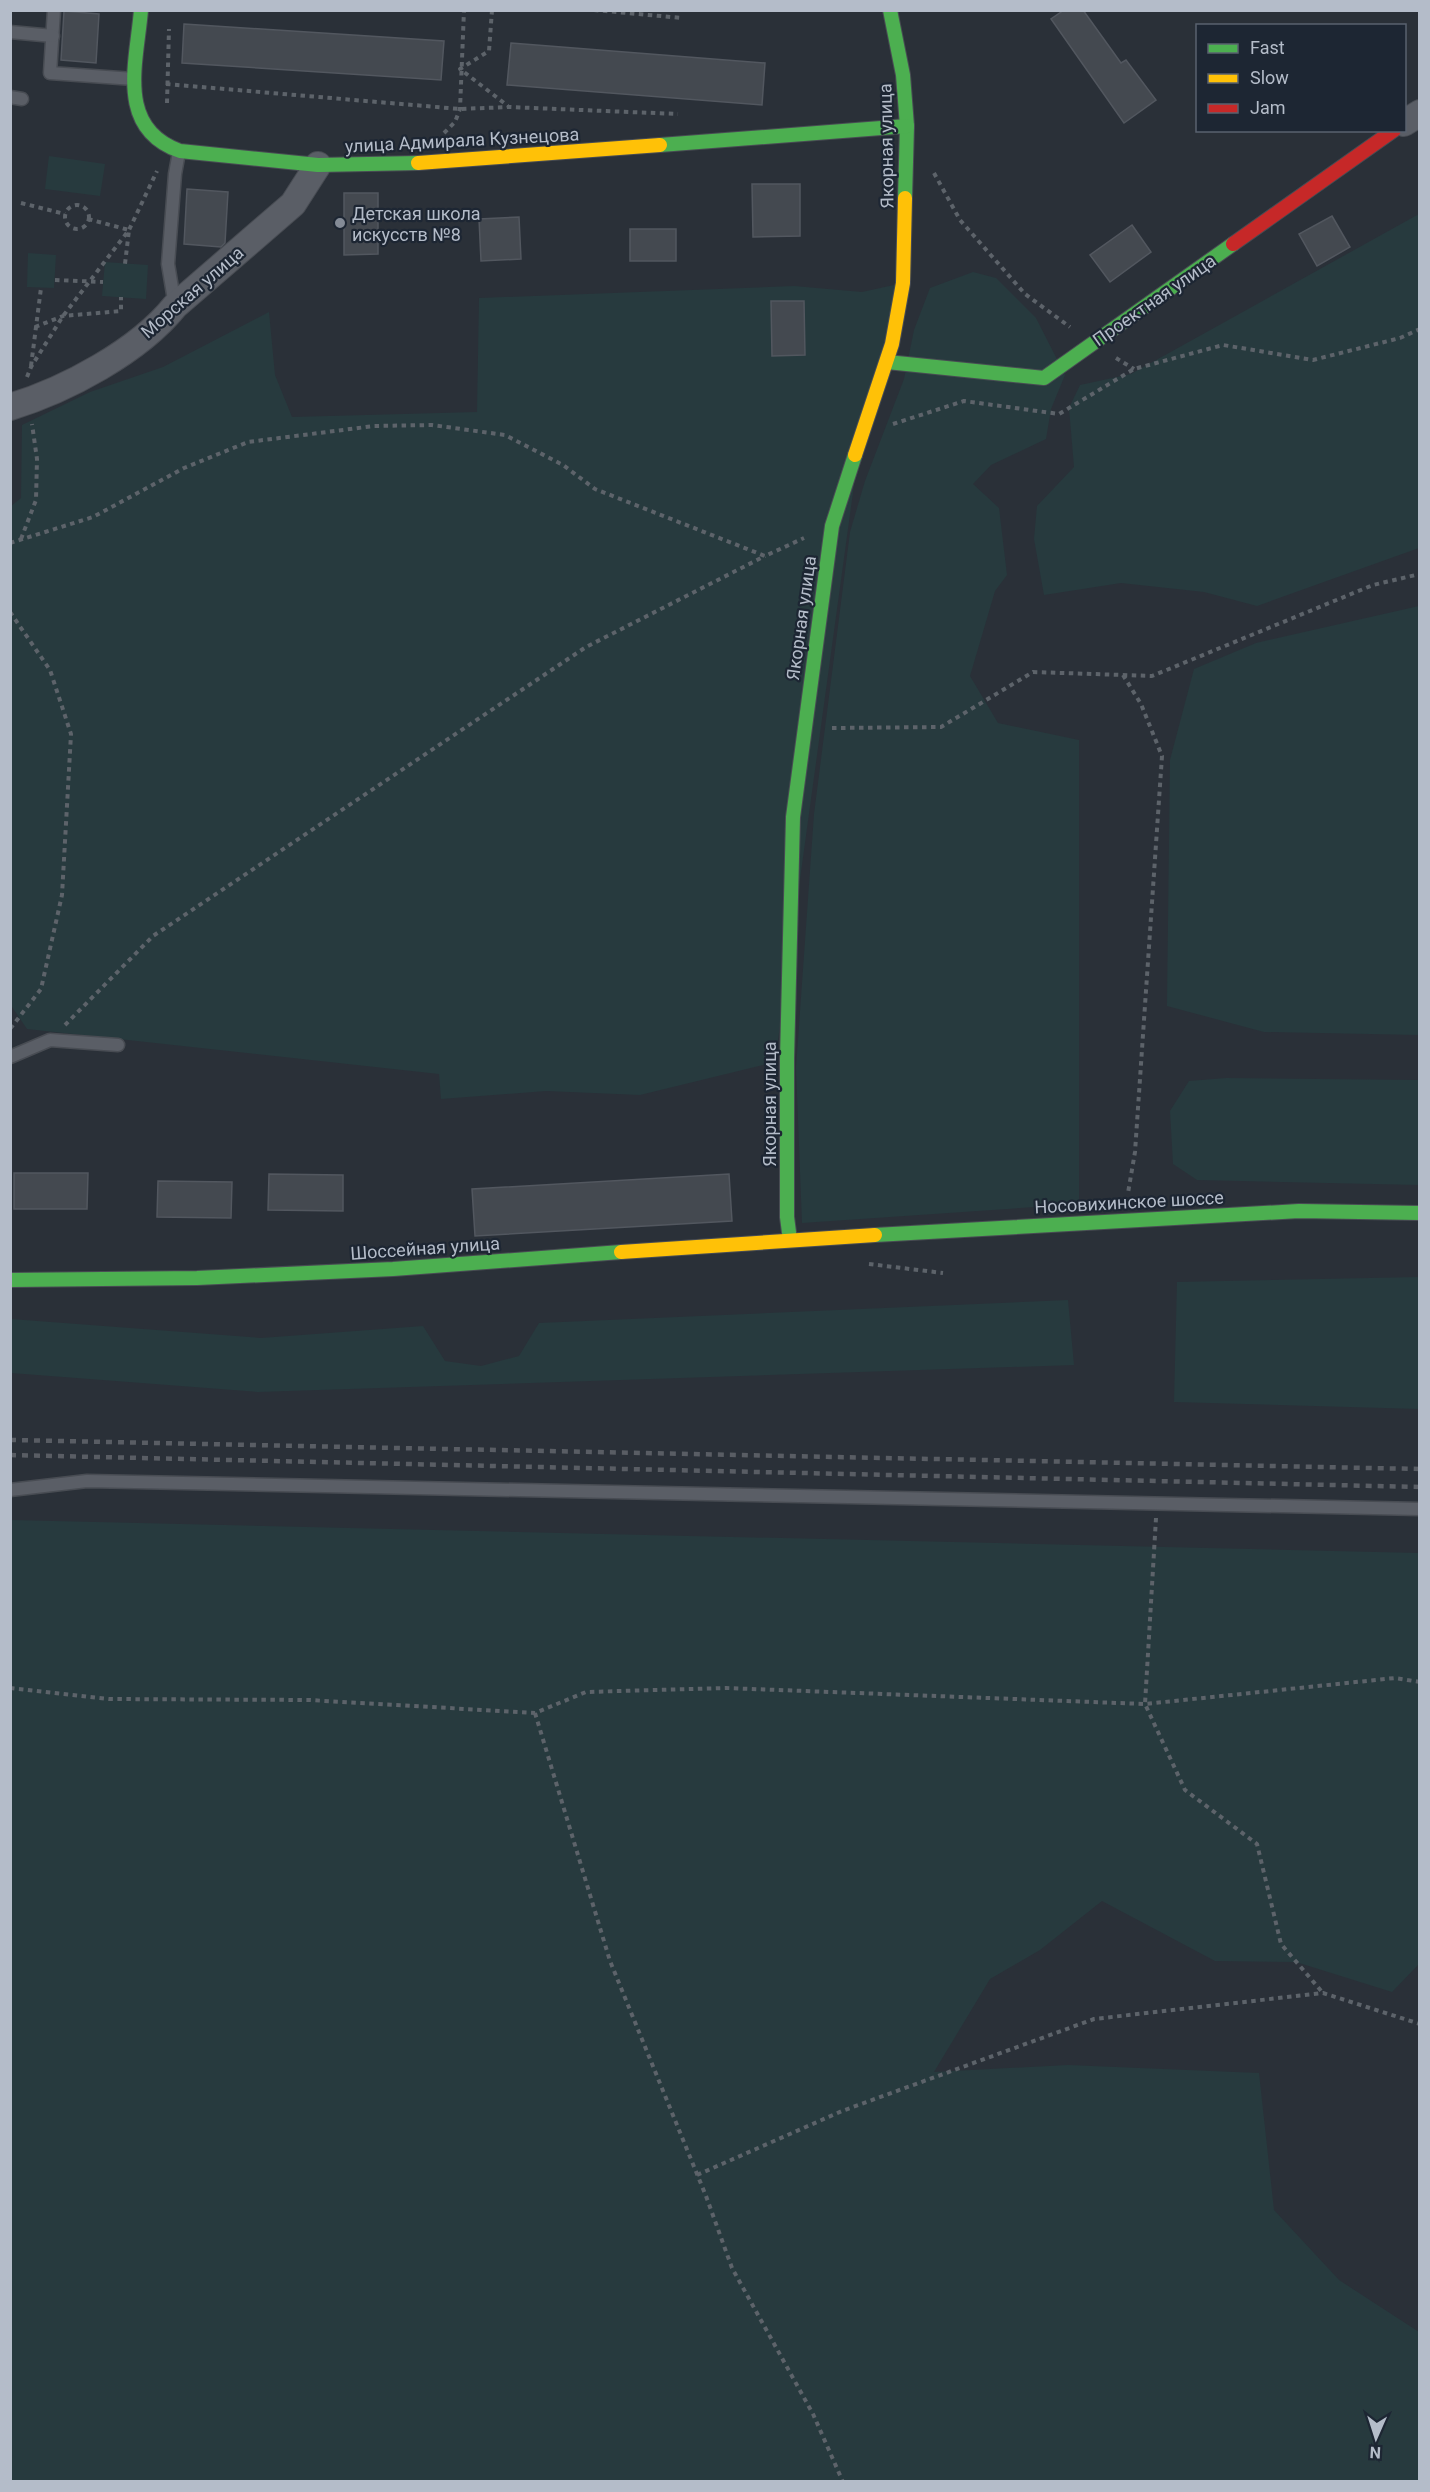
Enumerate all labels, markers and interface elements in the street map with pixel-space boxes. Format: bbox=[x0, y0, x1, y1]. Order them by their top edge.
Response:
legend bbox=[1196, 24, 1406, 132]
text: Fast bbox=[1250, 37, 1285, 58]
text: Slow bbox=[1250, 67, 1289, 88]
street label: Якорная улица bbox=[874, 83, 898, 209]
text: Jam bbox=[1250, 97, 1286, 118]
street label: улица Адмирала Кузнецова bbox=[344, 123, 580, 157]
place label: Детская школа искусств №8 bbox=[352, 203, 481, 245]
marker: Детская школа искусств №8 bbox=[333, 216, 347, 230]
street label: Морская улица bbox=[137, 242, 247, 342]
street label: Проектная улица bbox=[1089, 250, 1219, 350]
street label: Якорная улица bbox=[782, 554, 820, 682]
street label: Якорная улица bbox=[759, 1041, 780, 1167]
street label: Носовихинское шоссе bbox=[1034, 1187, 1224, 1217]
street label: Шоссейная улица bbox=[349, 1232, 501, 1264]
north arrow bbox=[1346, 2408, 1406, 2468]
text: N bbox=[1369, 2443, 1381, 2462]

